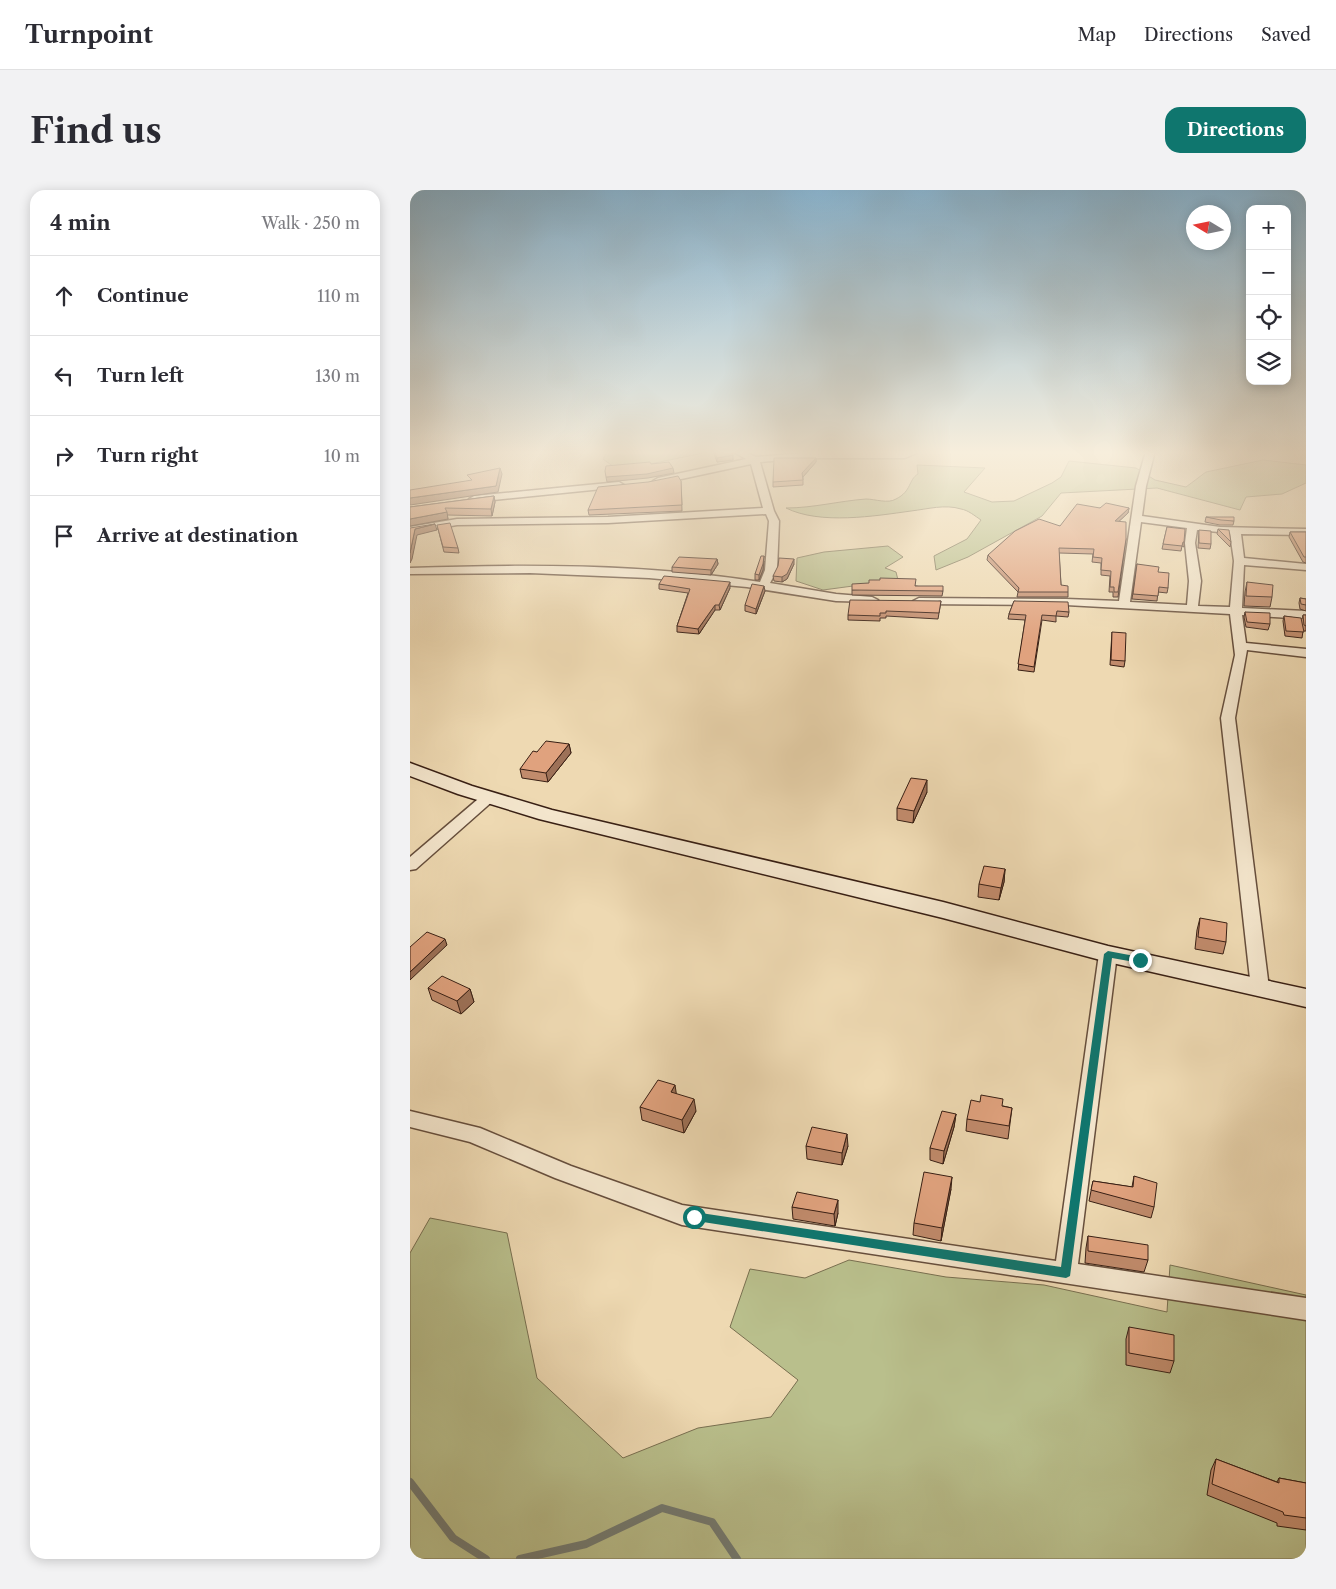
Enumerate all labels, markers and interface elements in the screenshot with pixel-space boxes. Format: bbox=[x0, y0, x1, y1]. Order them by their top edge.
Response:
text: Turnpoint bbox=[25, 20, 153, 49]
text: Map bbox=[1077, 24, 1116, 46]
text: Directions bbox=[1144, 24, 1233, 46]
text: Saved bbox=[1261, 24, 1311, 46]
button: Directions bbox=[1165, 107, 1306, 153]
text: Find us bbox=[30, 109, 162, 152]
north arrow bbox=[1186, 205, 1231, 250]
map controls bbox=[1246, 205, 1291, 385]
button: + bbox=[1246, 205, 1291, 250]
text: 4 min bbox=[50, 210, 111, 235]
text: Walk · 250 m bbox=[262, 213, 360, 233]
button: − bbox=[1246, 250, 1291, 295]
icon: ahead bbox=[50, 282, 78, 310]
text: Continue bbox=[97, 284, 189, 307]
text: 110 m bbox=[317, 286, 360, 306]
button: locate bbox=[1246, 295, 1291, 340]
button: layers bbox=[1246, 340, 1291, 385]
icon: left bbox=[50, 362, 78, 390]
text: Turn left bbox=[97, 364, 184, 387]
text: 130 m bbox=[315, 366, 360, 386]
icon: right bbox=[50, 442, 78, 470]
text: Turn right bbox=[97, 444, 198, 467]
text: 10 m bbox=[324, 446, 360, 466]
icon: arrive bbox=[50, 522, 78, 550]
text: Arrive at destination bbox=[97, 524, 298, 547]
route end bbox=[1129, 949, 1152, 972]
route start bbox=[683, 1206, 706, 1229]

